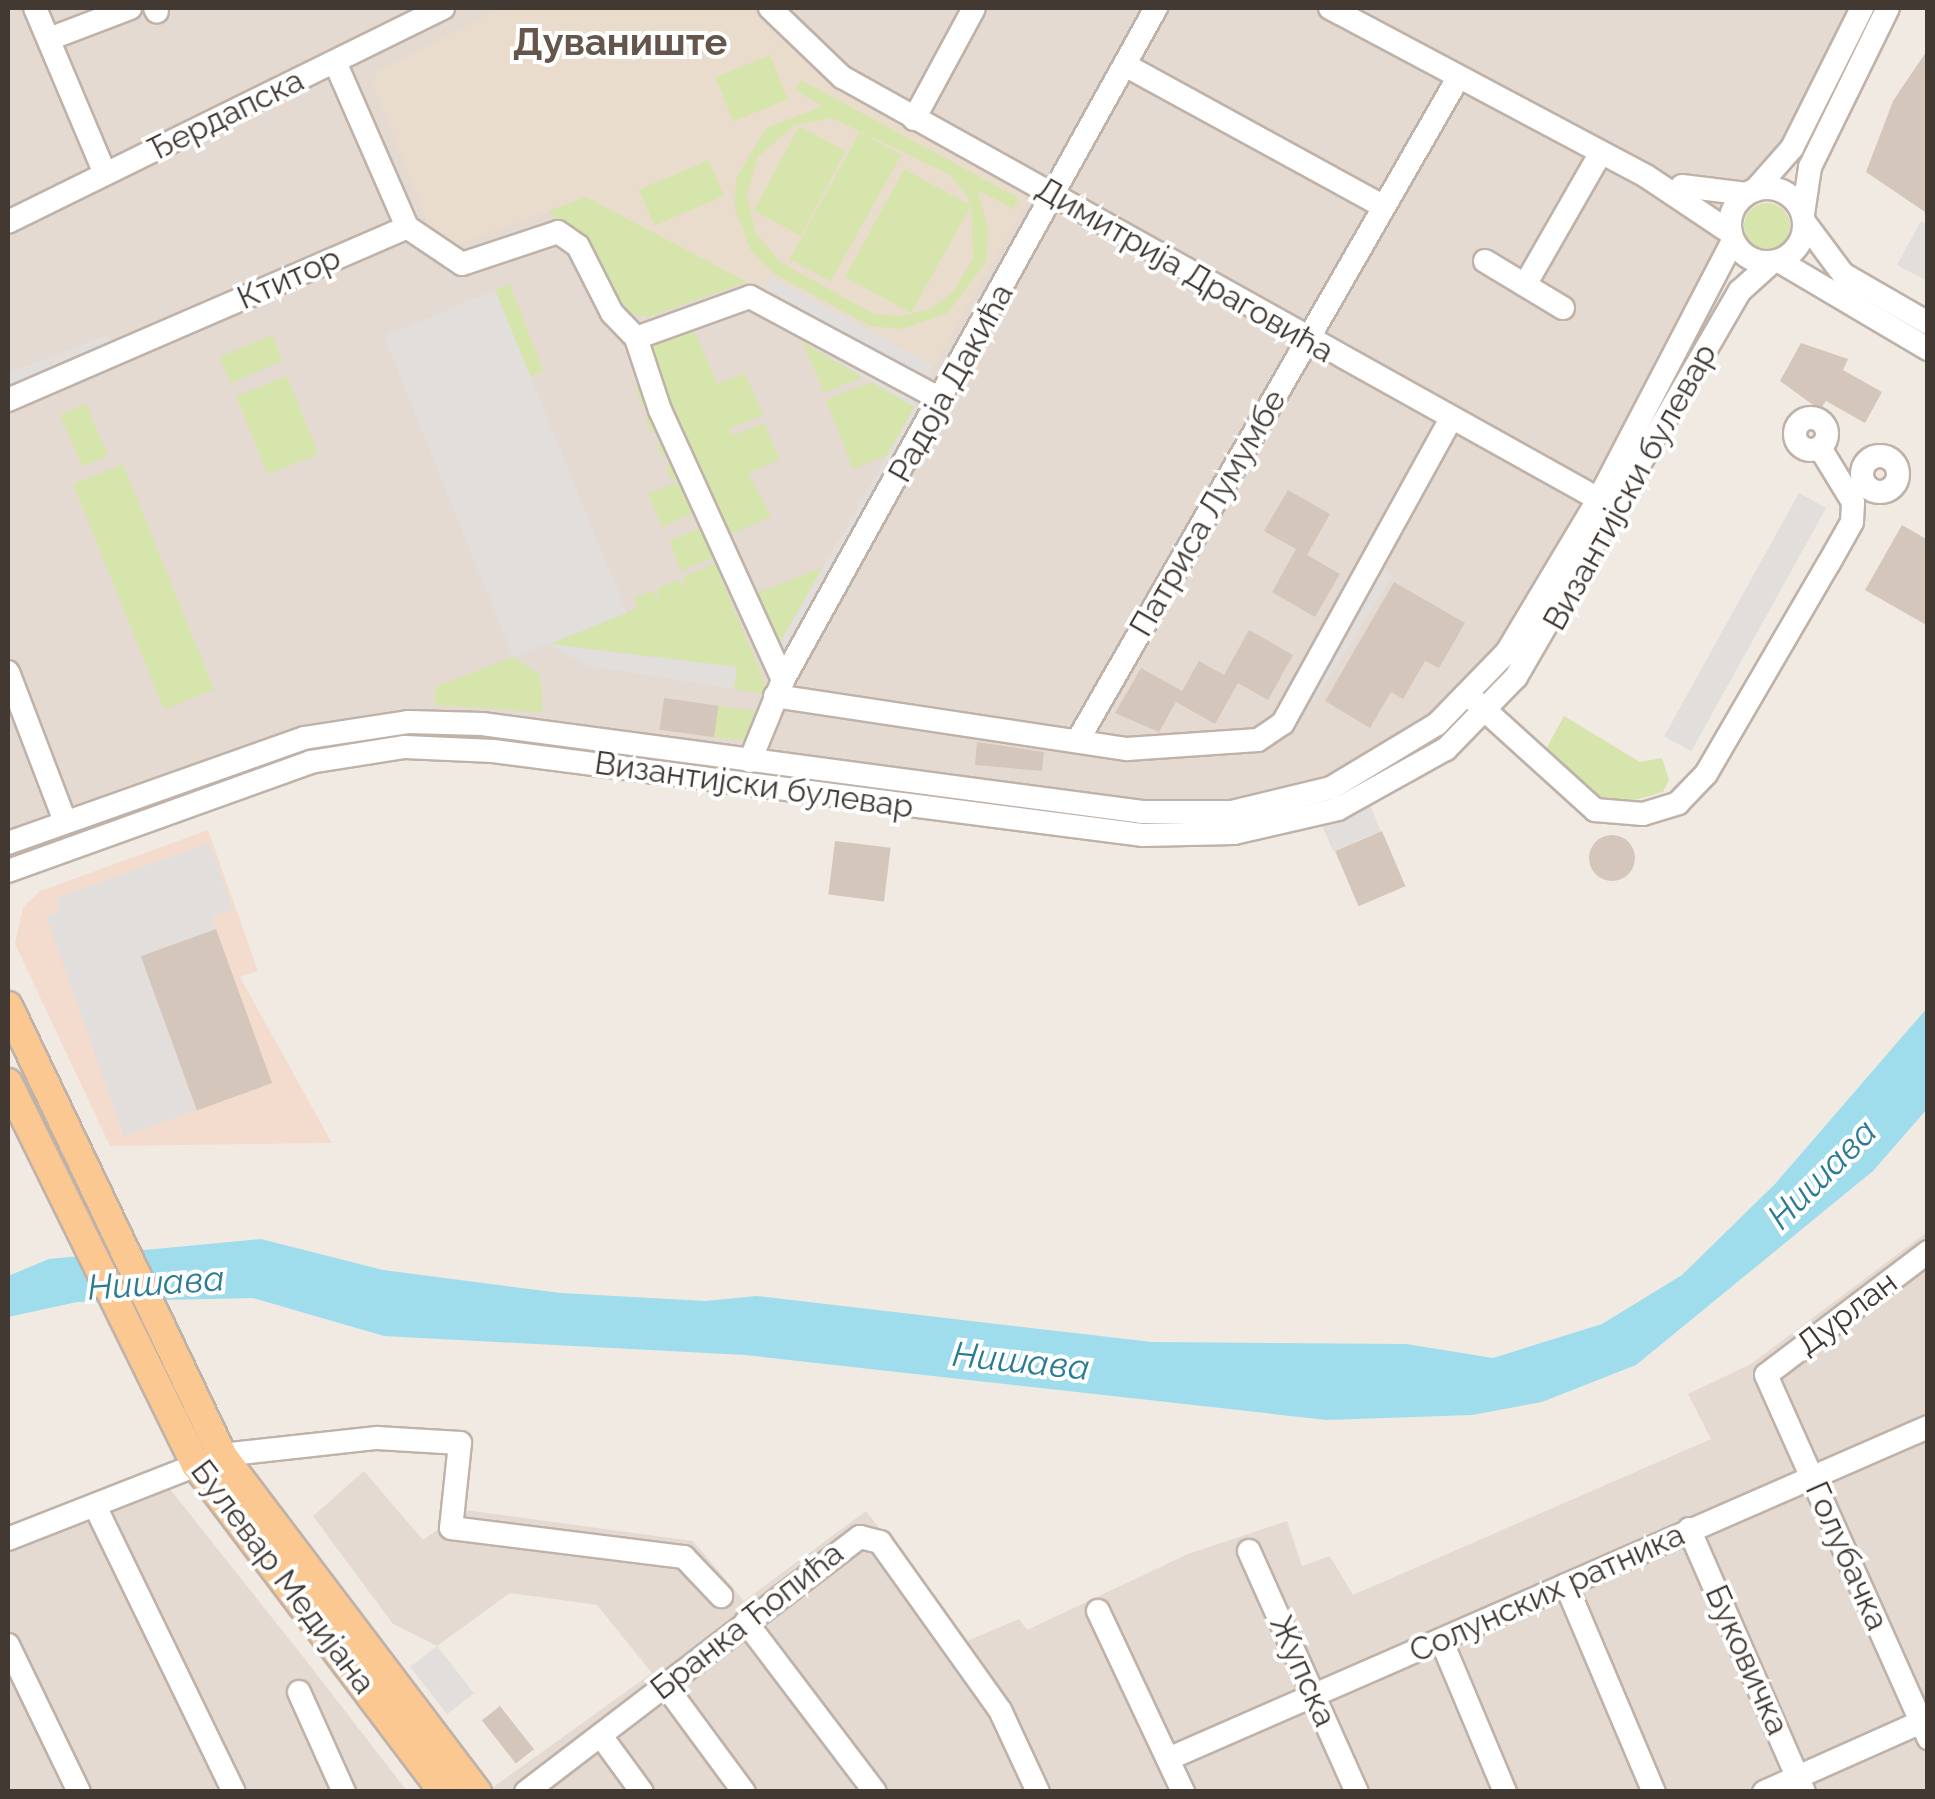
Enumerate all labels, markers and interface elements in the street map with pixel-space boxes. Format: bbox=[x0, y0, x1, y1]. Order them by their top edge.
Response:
district label: Дуваниште bbox=[513, 19, 727, 65]
street label: Ђердапска bbox=[142, 61, 310, 169]
street label: Димитрија Драговића bbox=[1030, 169, 1340, 371]
street label: Ктитор bbox=[232, 238, 346, 318]
street label: Радоја Дакића bbox=[881, 277, 1021, 489]
street label: Византијски булевар bbox=[1535, 337, 1725, 637]
street label: Патриса Лумумбе bbox=[1122, 383, 1294, 643]
street label: Византијски булевар bbox=[592, 744, 916, 826]
water label: Нишава bbox=[1759, 1111, 1885, 1237]
water label: Нишава bbox=[86, 1257, 226, 1309]
street label: Дурлан bbox=[1789, 1263, 1905, 1363]
water label: Нишава bbox=[951, 1333, 1091, 1389]
street label: Булевар Медијана bbox=[183, 1453, 383, 1701]
street label: Голубачка bbox=[1797, 1476, 1897, 1636]
street label: Солунских ратника bbox=[1404, 1515, 1690, 1671]
street label: Бранка Ћопића bbox=[643, 1534, 851, 1708]
street label: Буковичка bbox=[1697, 1579, 1797, 1741]
street label: Жупска bbox=[1262, 1610, 1344, 1732]

